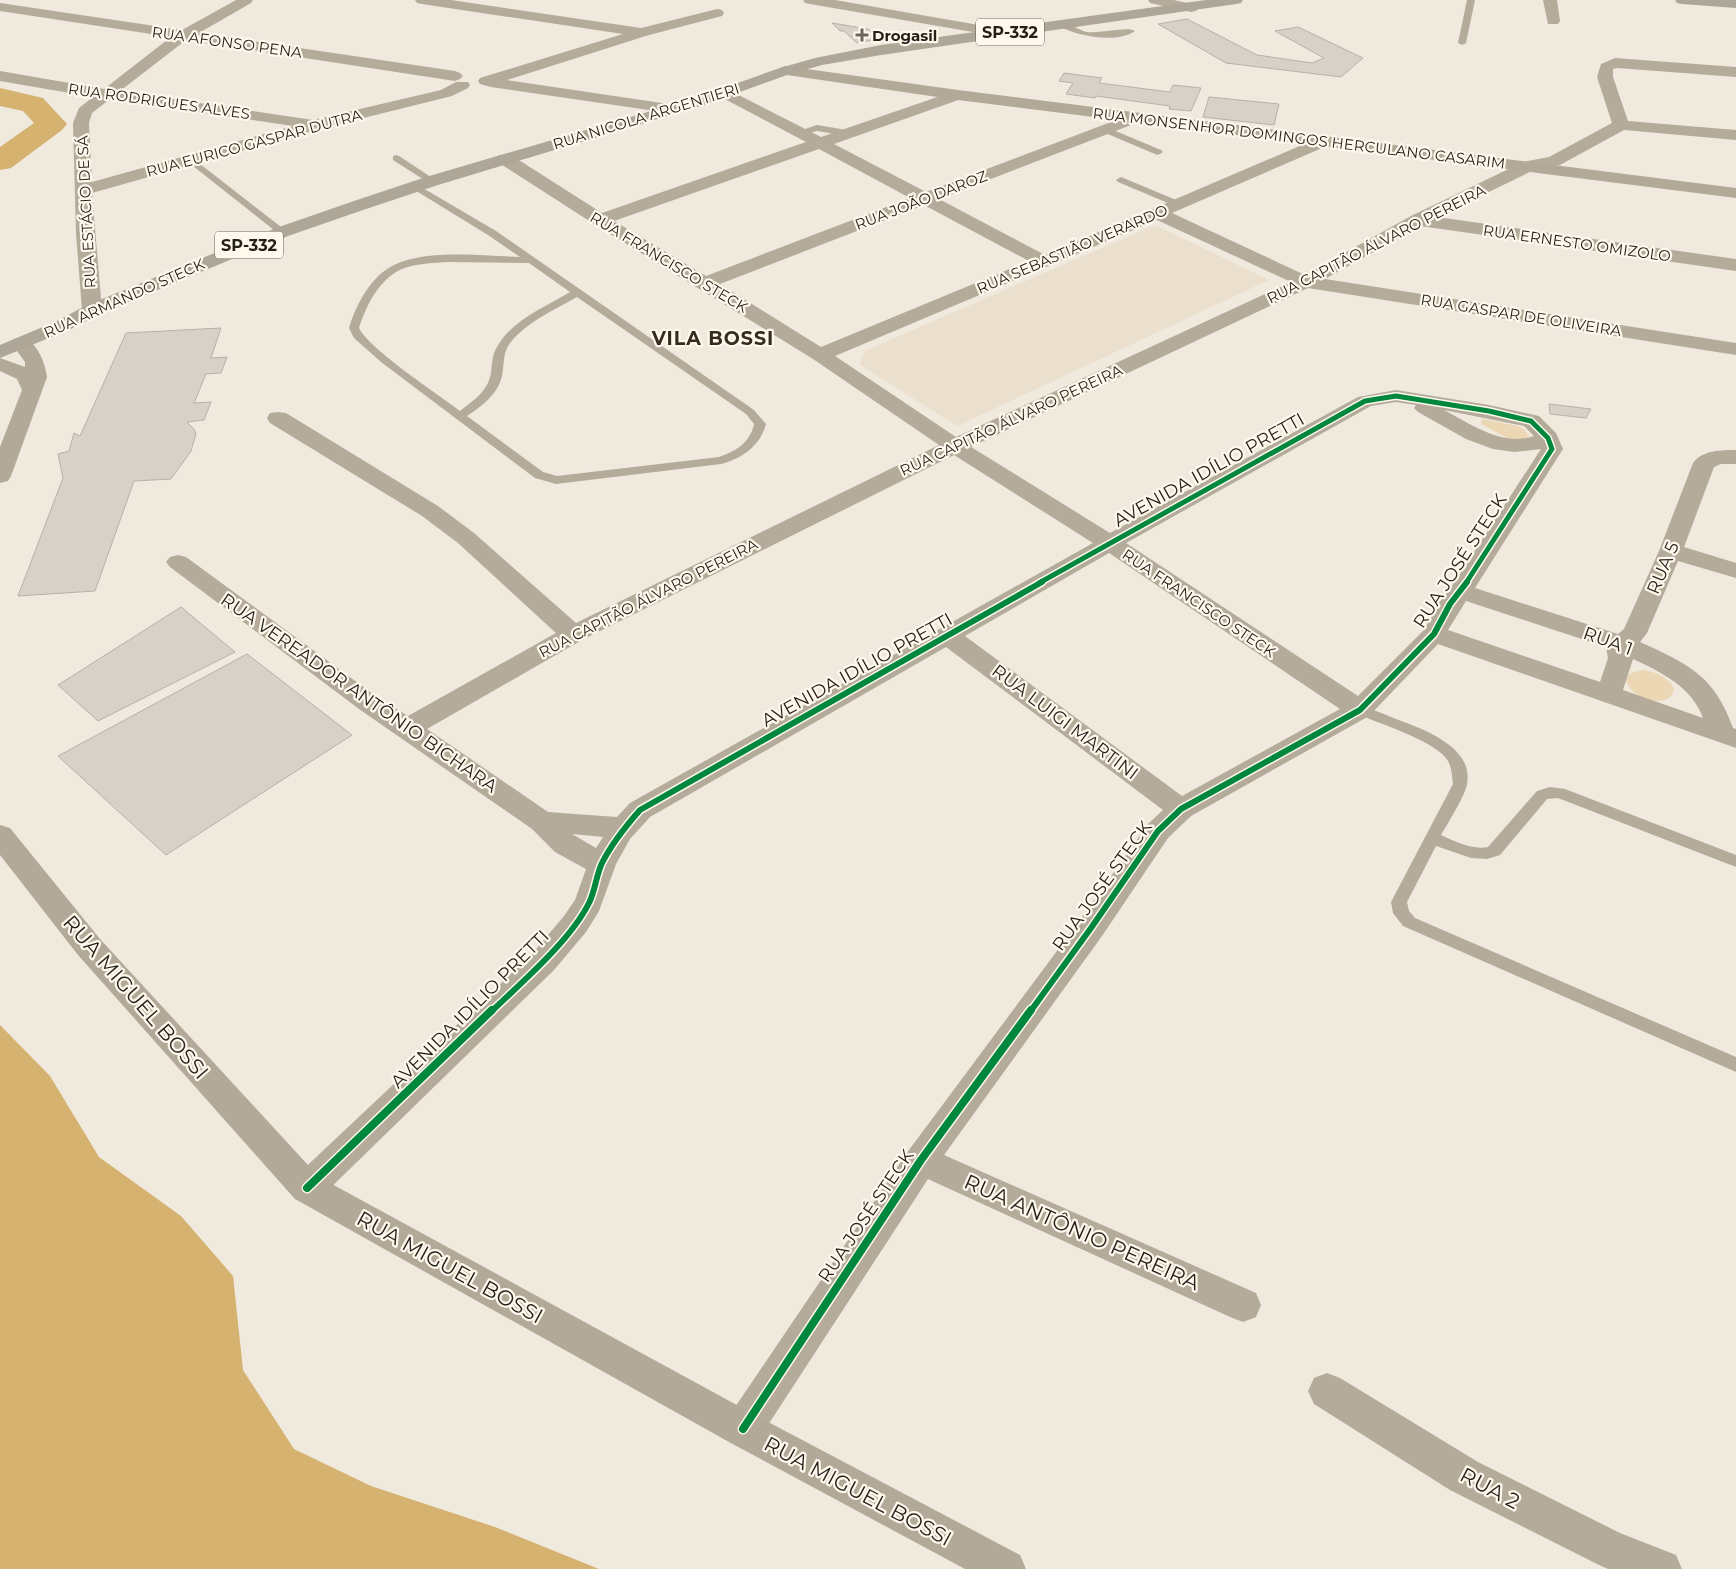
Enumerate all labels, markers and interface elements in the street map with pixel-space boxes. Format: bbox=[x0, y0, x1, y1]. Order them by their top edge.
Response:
road number: SP-332 bbox=[976, 18, 1044, 46]
street label: RUA AFONSO PENA bbox=[151, 22, 304, 62]
place label: Drogasil bbox=[872, 26, 937, 45]
marker: Drogasil bbox=[856, 29, 868, 41]
street label: RUA RODRIGUES ALVES bbox=[67, 79, 251, 123]
street label: RUA NICOLA ARGENTIERI bbox=[550, 79, 742, 153]
street label: RUA MONSENHOR DOMINGOS HERCULANO CASARIM bbox=[1092, 103, 1506, 173]
street label: RUA EURICO GASPAR DUTRA bbox=[144, 105, 364, 181]
street label: RUA ESTÁCIO DE SÁ bbox=[72, 135, 99, 289]
street label: RUA JOÃO DAROZ bbox=[852, 166, 990, 234]
street label: RUA CAPITÃO ÁLVARO PEREIRA bbox=[1263, 180, 1489, 308]
street label: RUA SEBASTIÃO VERARDO bbox=[974, 200, 1170, 298]
street label: RUA FRANCISCO STECK bbox=[587, 207, 752, 317]
street label: RUA ERNESTO OMIZOLO bbox=[1482, 220, 1672, 266]
road number: SP-332 bbox=[215, 232, 283, 258]
street label: RUA ARMANDO STECK bbox=[41, 254, 208, 342]
street label: RUA GASPAR DE OLIVEIRA bbox=[1419, 290, 1623, 340]
district label: VILA BOSSI bbox=[651, 327, 774, 350]
street label: RUA CAPITÃO ÁLVARO PEREIRA bbox=[897, 360, 1125, 480]
street label: AVENIDA IDÍLIO PRETTI bbox=[1110, 408, 1308, 532]
street label: RUA JOSÉ STECK bbox=[1408, 490, 1512, 632]
street label: RUA CAPITÃO ÁLVARO PEREIRA bbox=[535, 534, 761, 662]
street label: RUA 5 bbox=[1642, 538, 1684, 598]
street label: RUA FRANCISCO STECK bbox=[1119, 545, 1279, 662]
street label: RUA VEREADOR ANTÔNIO BICHARA bbox=[216, 589, 502, 797]
street label: AVENIDA IDÍLIO PRETTI bbox=[758, 608, 956, 732]
street label: RUA 1 bbox=[1580, 622, 1636, 660]
street label: RUA LUIGI MARTINI bbox=[987, 660, 1143, 784]
street label: RUA JOSÉ STECK bbox=[1047, 817, 1157, 955]
street label: RUA MIGUEL BOSSI bbox=[58, 910, 214, 1084]
street label: AVENIDA IDÍLIO PRETTI bbox=[386, 925, 554, 1093]
street label: RUA JOSÉ STECK bbox=[813, 1145, 919, 1287]
street label: RUA ANTÔNIO PEREIRA bbox=[960, 1169, 1204, 1296]
street label: RUA MIGUEL BOSSI bbox=[353, 1205, 547, 1329]
street label: RUA MIGUEL BOSSI bbox=[760, 1431, 956, 1551]
street label: RUA 2 bbox=[1456, 1462, 1524, 1514]

